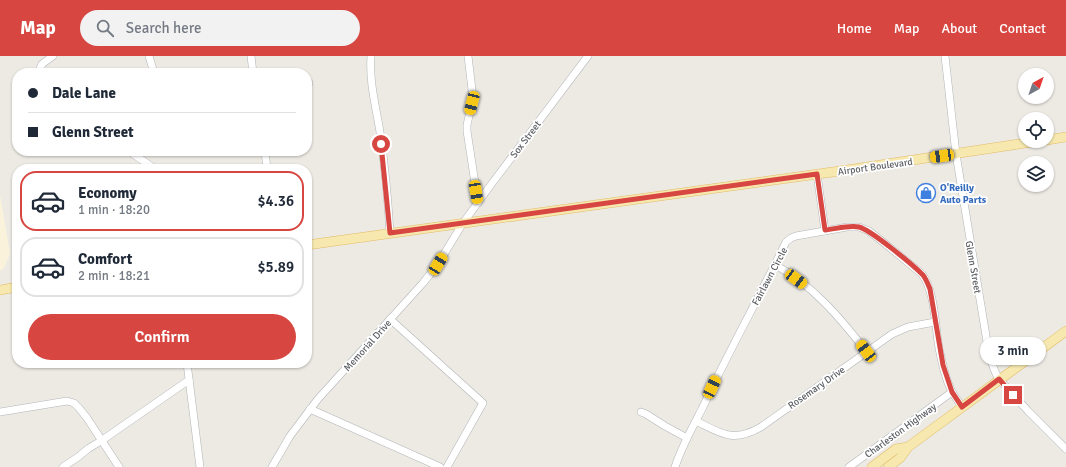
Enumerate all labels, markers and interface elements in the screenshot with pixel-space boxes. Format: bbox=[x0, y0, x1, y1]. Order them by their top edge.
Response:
search box bbox=[80, 10, 360, 46]
text: Map bbox=[20, 16, 56, 40]
icon: search bbox=[94, 17, 116, 39]
text: Search here bbox=[126, 19, 201, 37]
text: Home bbox=[837, 20, 872, 37]
text: Map bbox=[894, 20, 919, 37]
text: About bbox=[941, 20, 977, 37]
text: Contact bbox=[999, 20, 1046, 37]
north arrow bbox=[1018, 68, 1054, 104]
map controls bbox=[1018, 68, 1054, 192]
text: Dale Lane bbox=[52, 84, 116, 102]
car bbox=[463, 90, 481, 116]
button: locate bbox=[1018, 112, 1054, 148]
street label: Sox Street bbox=[508, 118, 544, 161]
text: Glenn Street bbox=[52, 123, 134, 141]
route start bbox=[372, 135, 390, 153]
car bbox=[929, 148, 955, 164]
street label: Airport Boulevard bbox=[837, 156, 913, 178]
button: layers bbox=[1018, 156, 1054, 192]
car bbox=[468, 179, 484, 205]
shop icon: O'Reilly Auto Parts bbox=[915, 182, 937, 204]
place label: O'Reilly Auto Parts bbox=[940, 182, 987, 206]
icon: car bbox=[30, 183, 66, 219]
text: Economy bbox=[78, 184, 137, 202]
text: $4.36 bbox=[257, 192, 294, 210]
text: 1 min · 18:20 bbox=[78, 202, 150, 218]
street label: Glenn Street bbox=[962, 240, 984, 295]
street label: Fairlawn Circle bbox=[750, 245, 790, 308]
icon: car bbox=[30, 249, 66, 285]
text: Comfort bbox=[78, 250, 132, 268]
car bbox=[427, 251, 449, 277]
text: $5.89 bbox=[257, 258, 294, 276]
car bbox=[783, 267, 809, 291]
text: 2 min · 18:21 bbox=[78, 268, 150, 284]
button: Confirm bbox=[28, 314, 296, 360]
street label: Memorial Drive bbox=[341, 317, 394, 374]
callout: 3 min bbox=[980, 337, 1046, 365]
car bbox=[854, 338, 878, 364]
text: 3 min bbox=[997, 343, 1029, 359]
street label: Rosemary Drive bbox=[786, 364, 847, 412]
car bbox=[701, 374, 723, 400]
route end bbox=[1004, 386, 1022, 404]
street label: Charleston Highway bbox=[862, 401, 939, 461]

